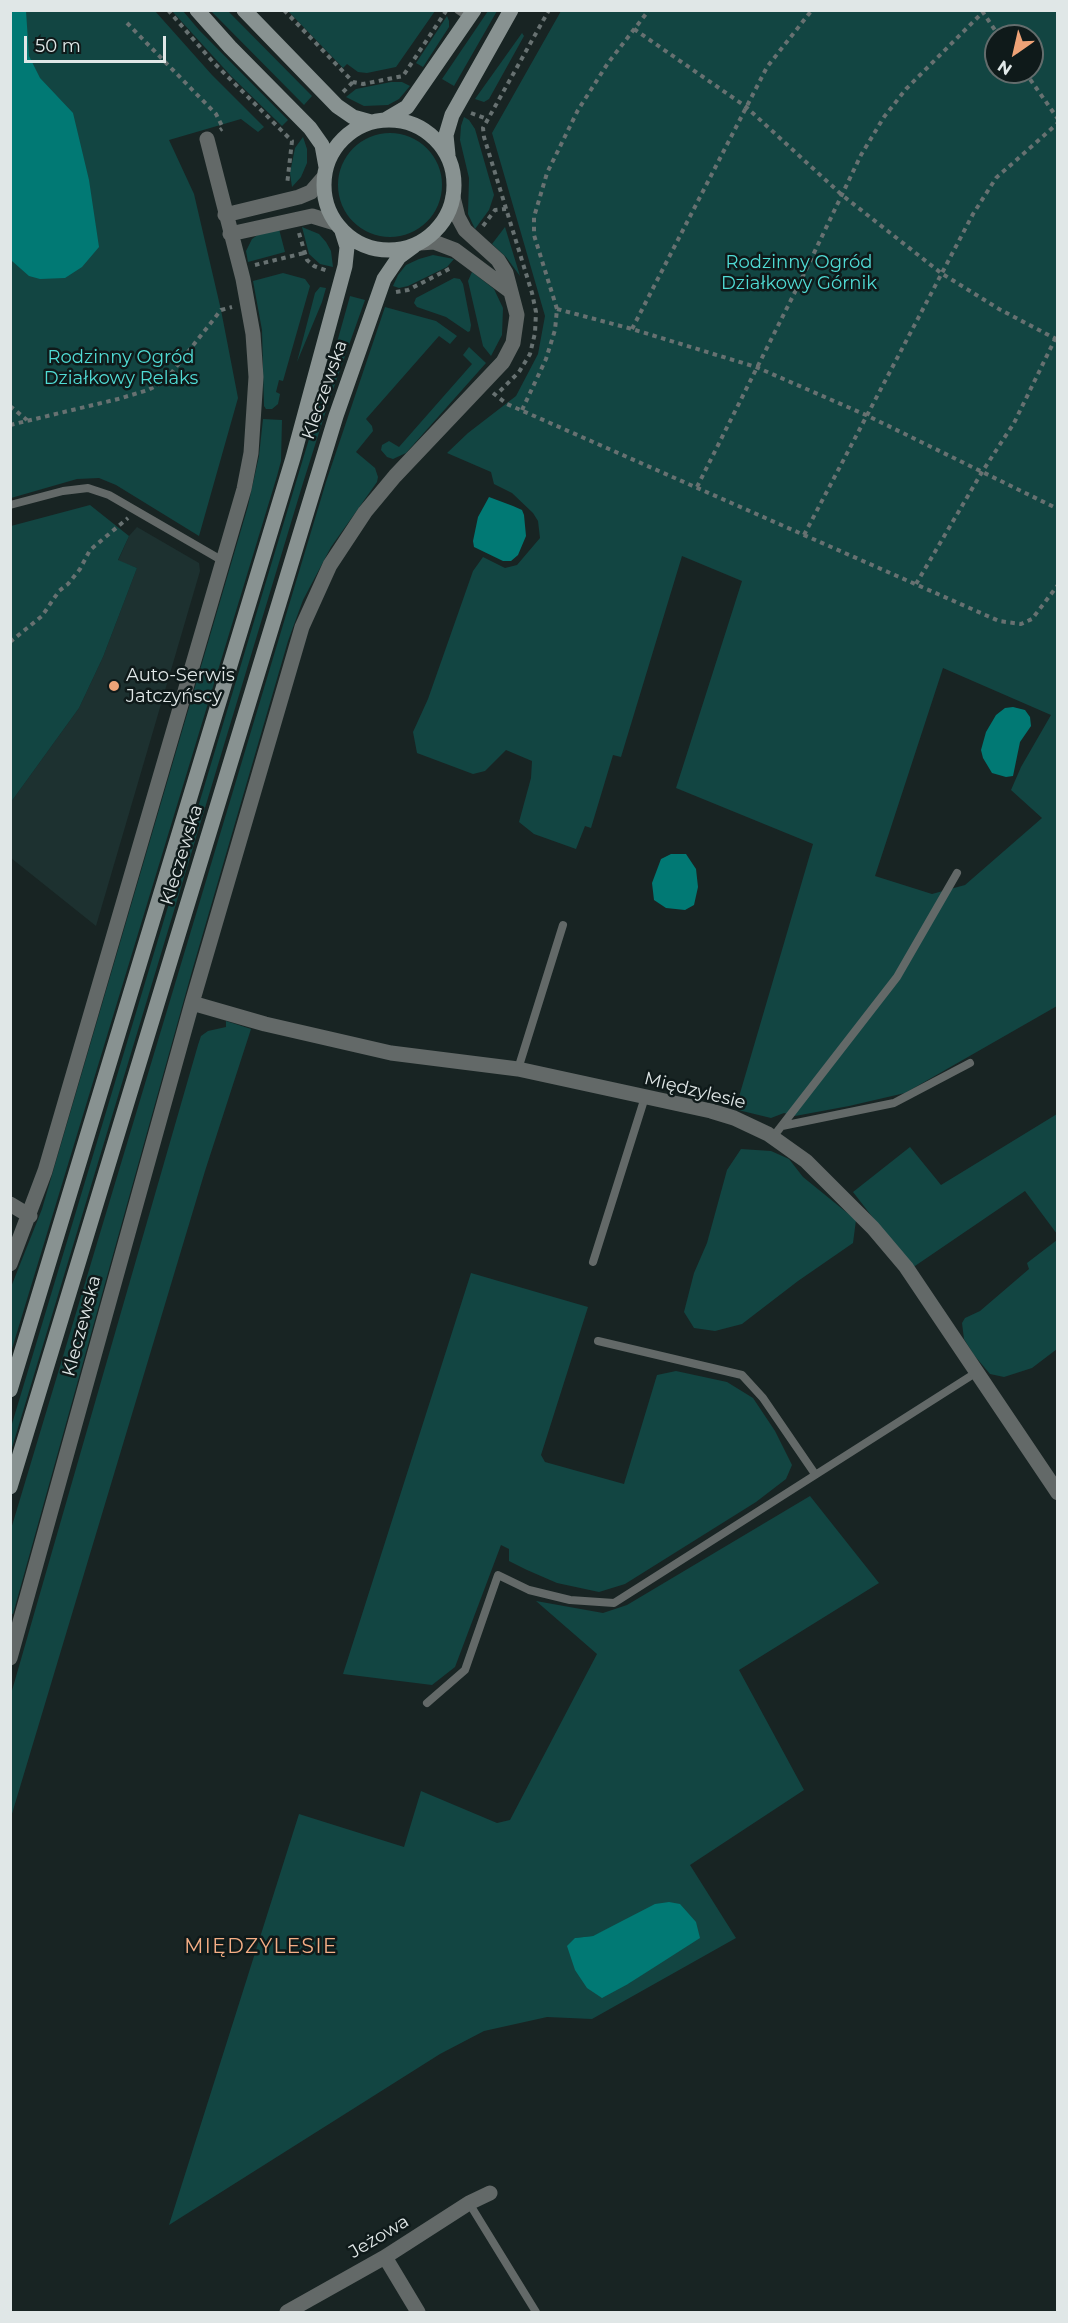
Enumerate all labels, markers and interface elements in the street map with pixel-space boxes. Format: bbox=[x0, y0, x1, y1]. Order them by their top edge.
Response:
scale bar bbox=[27, 24, 170, 62]
north arrow bbox=[984, 24, 1044, 84]
text: 50 m bbox=[35, 35, 81, 57]
text: N bbox=[994, 56, 1015, 79]
park label: Rodzinny Ogród Działkowy Górnik bbox=[721, 252, 877, 294]
street label: Kleczewska bbox=[298, 337, 352, 443]
park label: Rodzinny Ogród Działkowy Relaks bbox=[44, 347, 198, 389]
place label: Auto-Serwis Jatczyńscy bbox=[126, 665, 235, 708]
marker: Auto-Serwis Jatczyńscy bbox=[107, 679, 121, 693]
street label: Kleczewska bbox=[156, 802, 208, 908]
street label: Międzylesie bbox=[642, 1068, 748, 1114]
street label: Kleczewska bbox=[58, 1273, 106, 1379]
district label: MIĘDZYLESIE bbox=[184, 1935, 338, 1959]
street label: Jeżowa bbox=[345, 2211, 413, 2263]

